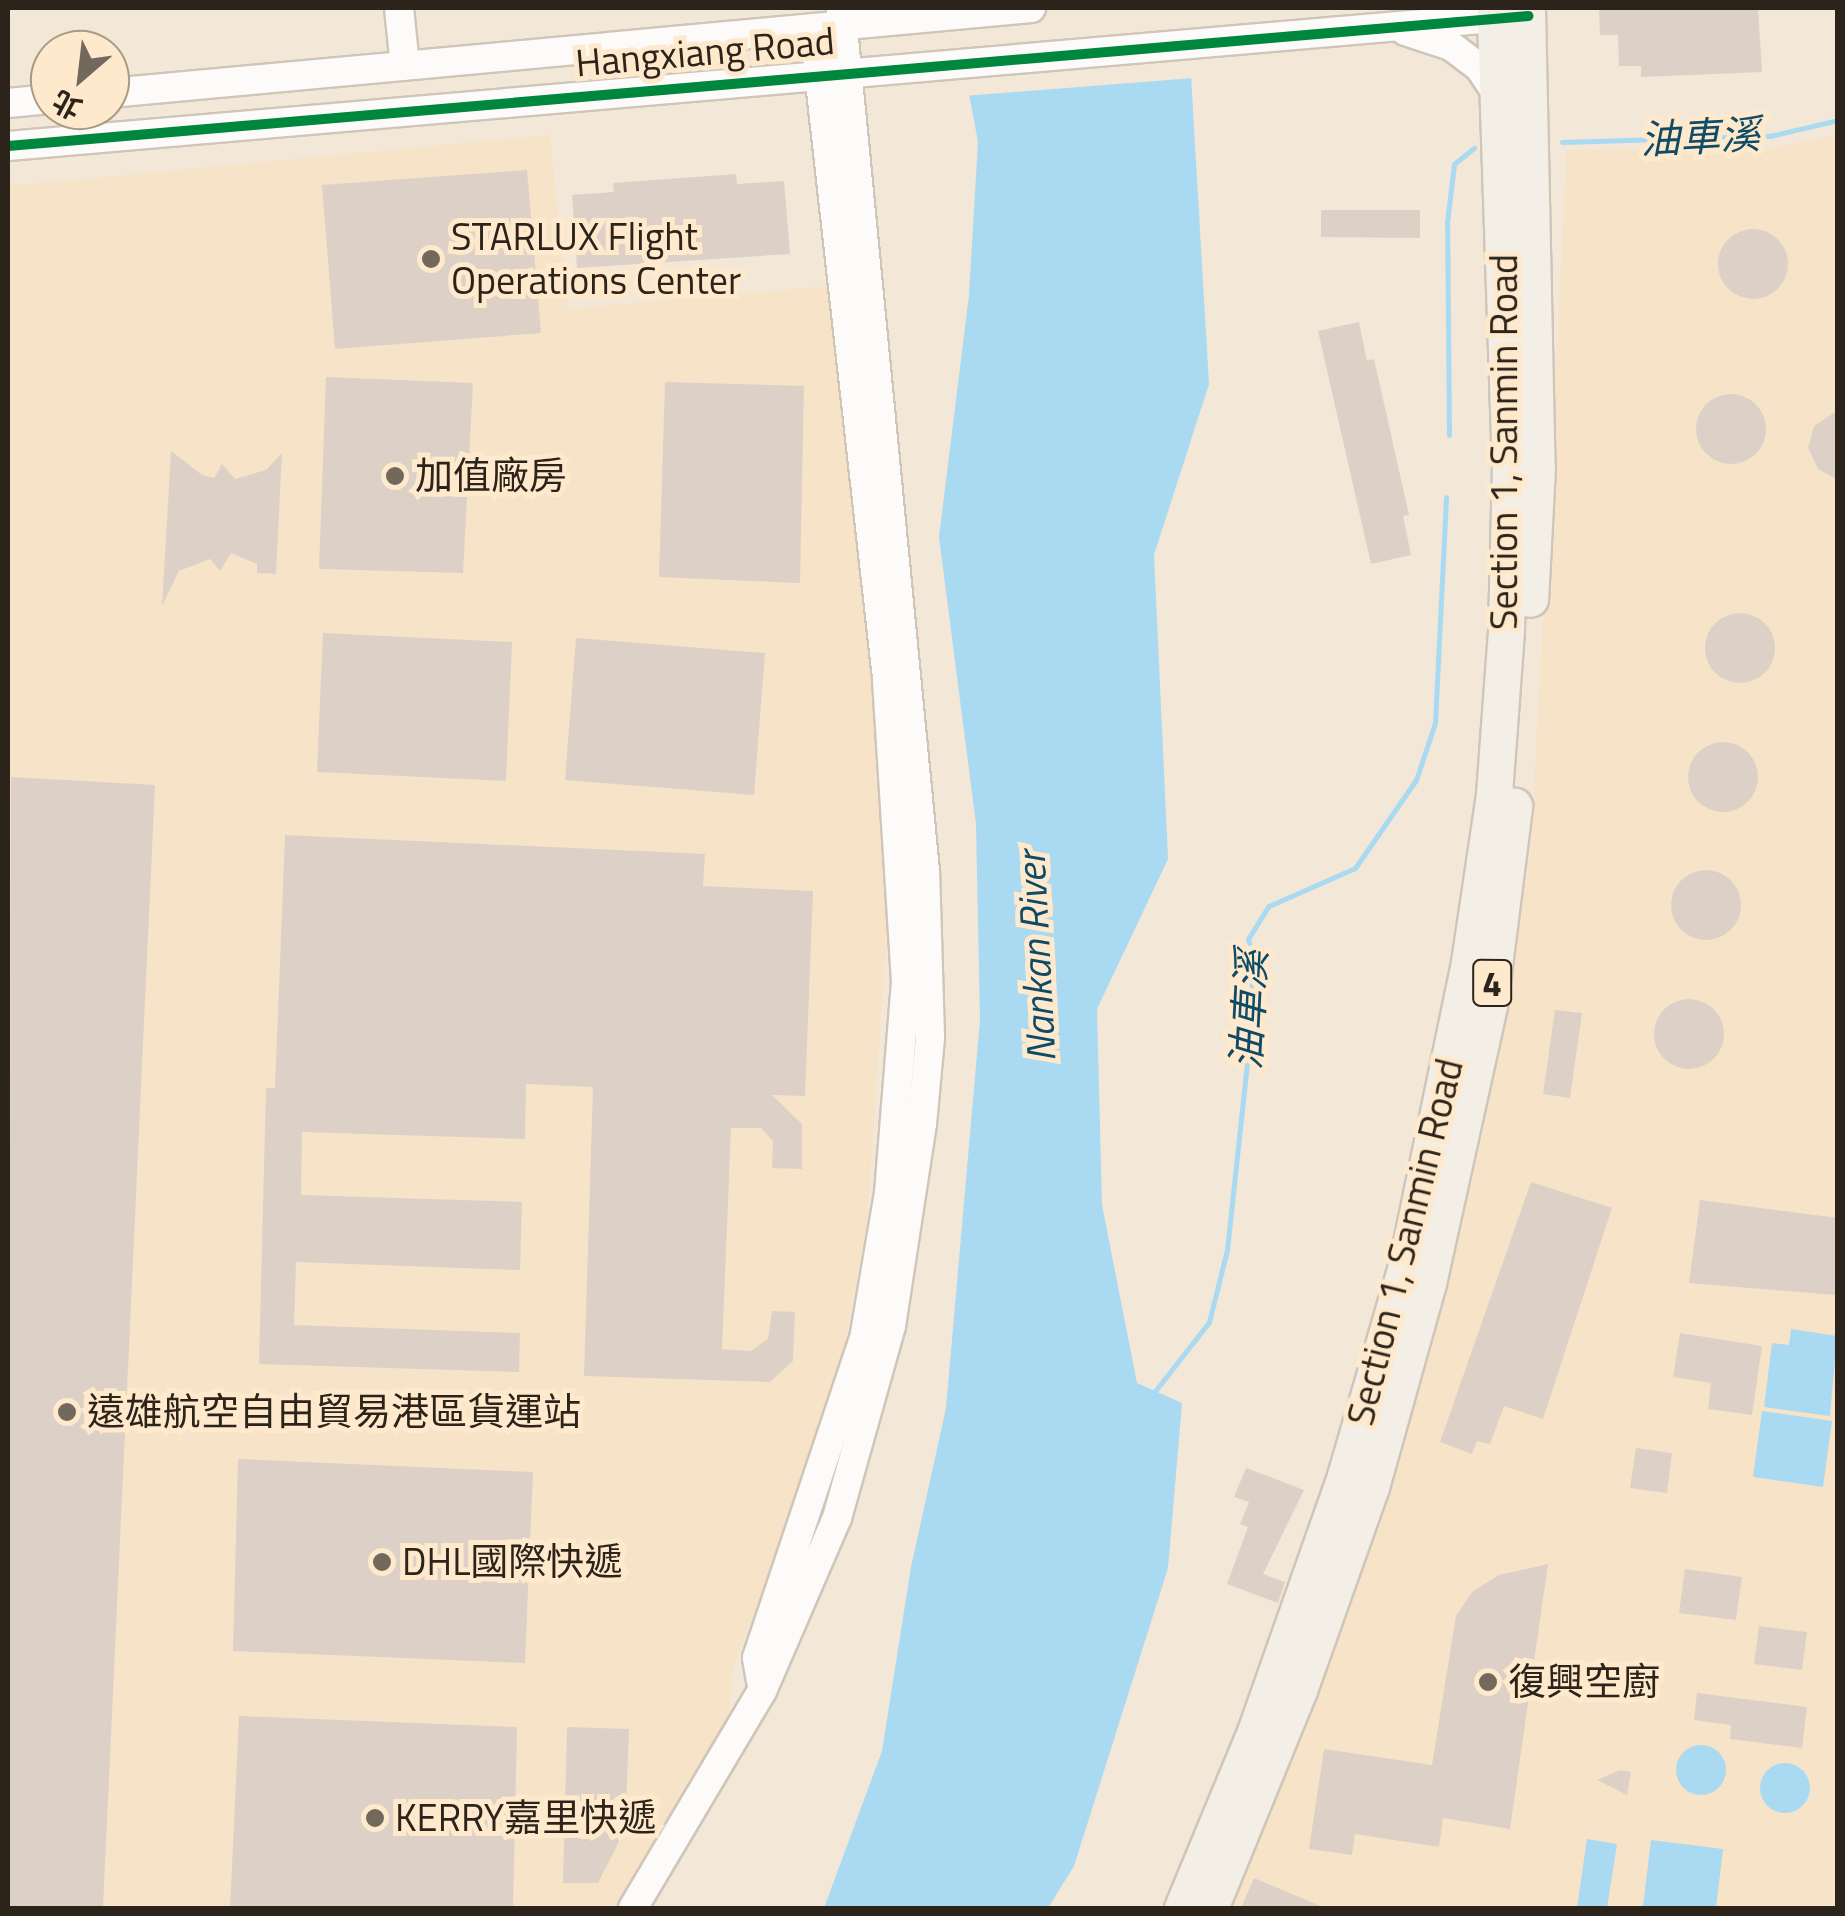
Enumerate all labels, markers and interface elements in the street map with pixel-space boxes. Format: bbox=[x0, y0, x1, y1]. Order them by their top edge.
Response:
street label: Hangxiang Road bbox=[574, 18, 836, 86]
north arrow bbox=[30, 30, 130, 130]
text: 北 bbox=[44, 80, 89, 131]
water label: 油車溪 bbox=[1639, 110, 1761, 164]
place label: STARLUX Flight Operations Center bbox=[451, 214, 741, 304]
marker: STARLUX Flight Operations Center bbox=[420, 248, 442, 270]
street label: Section 1, Sanmin Road bbox=[1481, 254, 1527, 630]
place label: 加值廠房 bbox=[415, 453, 567, 499]
marker: 加值廠房 bbox=[384, 465, 406, 487]
water label: Nankan River bbox=[1007, 851, 1065, 1063]
water label: 油車溪 bbox=[1222, 949, 1276, 1071]
road number: 4 bbox=[1472, 953, 1512, 1013]
street label: Section 1, Sanmin Road bbox=[1337, 1054, 1473, 1430]
place label: 遠雄航空自由貿易港區貨運站 bbox=[87, 1389, 581, 1435]
marker: 遠雄航空自由貿易港區貨運站 bbox=[56, 1401, 78, 1423]
place label: DHL國際快遞 bbox=[402, 1539, 622, 1585]
marker: DHL國際快遞 bbox=[371, 1551, 393, 1573]
place label: 復興空廚 bbox=[1508, 1659, 1660, 1705]
marker: 復興空廚 bbox=[1477, 1671, 1499, 1693]
place label: KERRY嘉里快遞 bbox=[395, 1795, 656, 1841]
marker: KERRY嘉里快遞 bbox=[364, 1807, 386, 1829]

